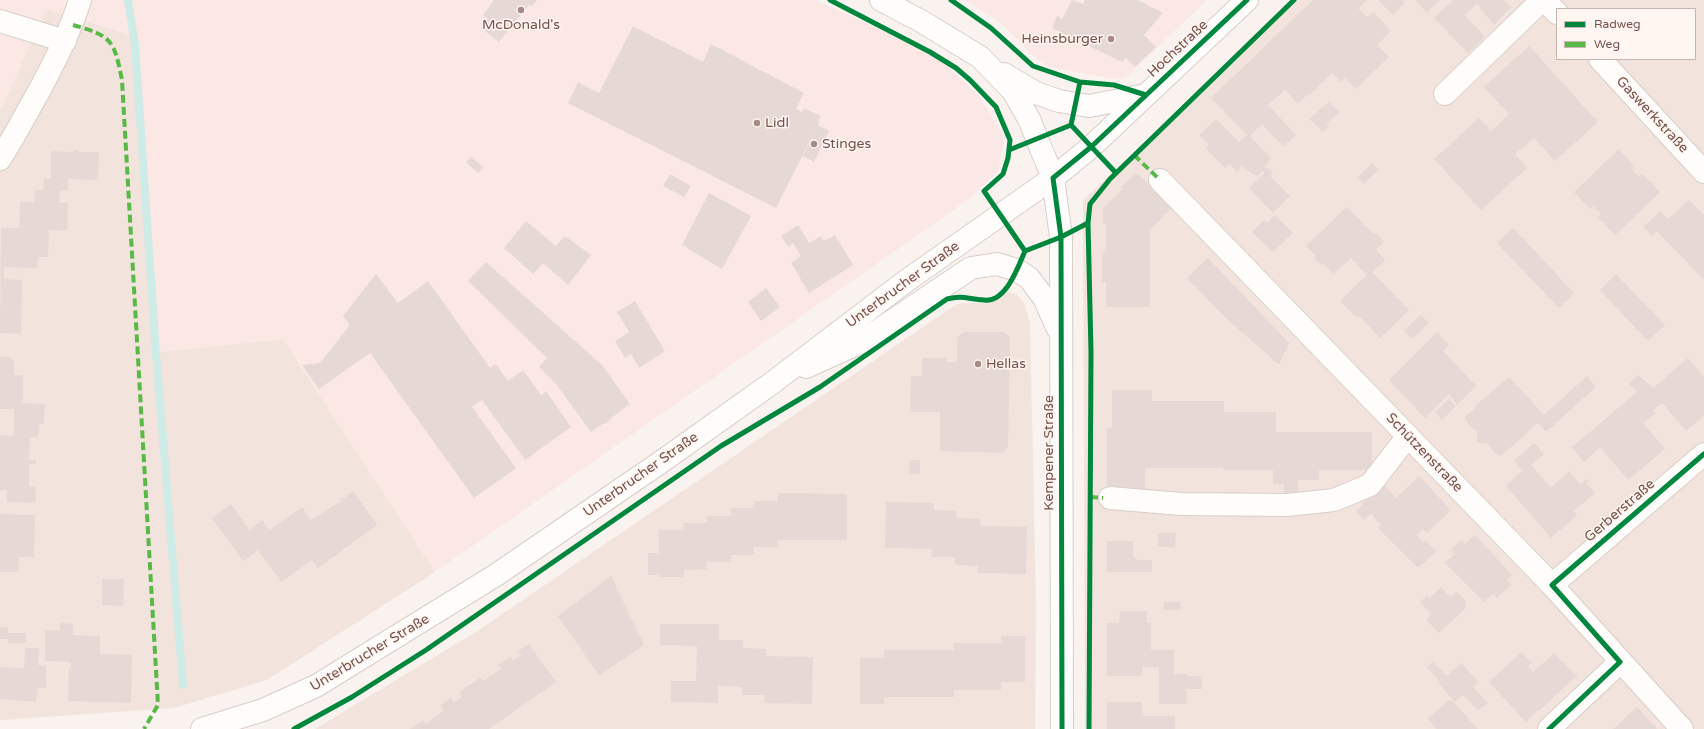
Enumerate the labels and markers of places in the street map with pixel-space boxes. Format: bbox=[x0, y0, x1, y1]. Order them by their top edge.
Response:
marker: McDonald's bbox=[516, 5, 526, 15]
place label: McDonald's bbox=[482, 17, 560, 33]
place label: Heinsburger bbox=[1021, 31, 1103, 47]
marker: Heinsburger bbox=[1106, 34, 1116, 44]
place label: Lidl bbox=[765, 115, 789, 131]
marker: Lidl bbox=[752, 118, 762, 128]
place label: Stinges bbox=[822, 136, 871, 152]
marker: Stinges bbox=[809, 139, 819, 149]
place label: Hellas bbox=[986, 356, 1026, 372]
marker: Hellas bbox=[973, 359, 983, 369]

